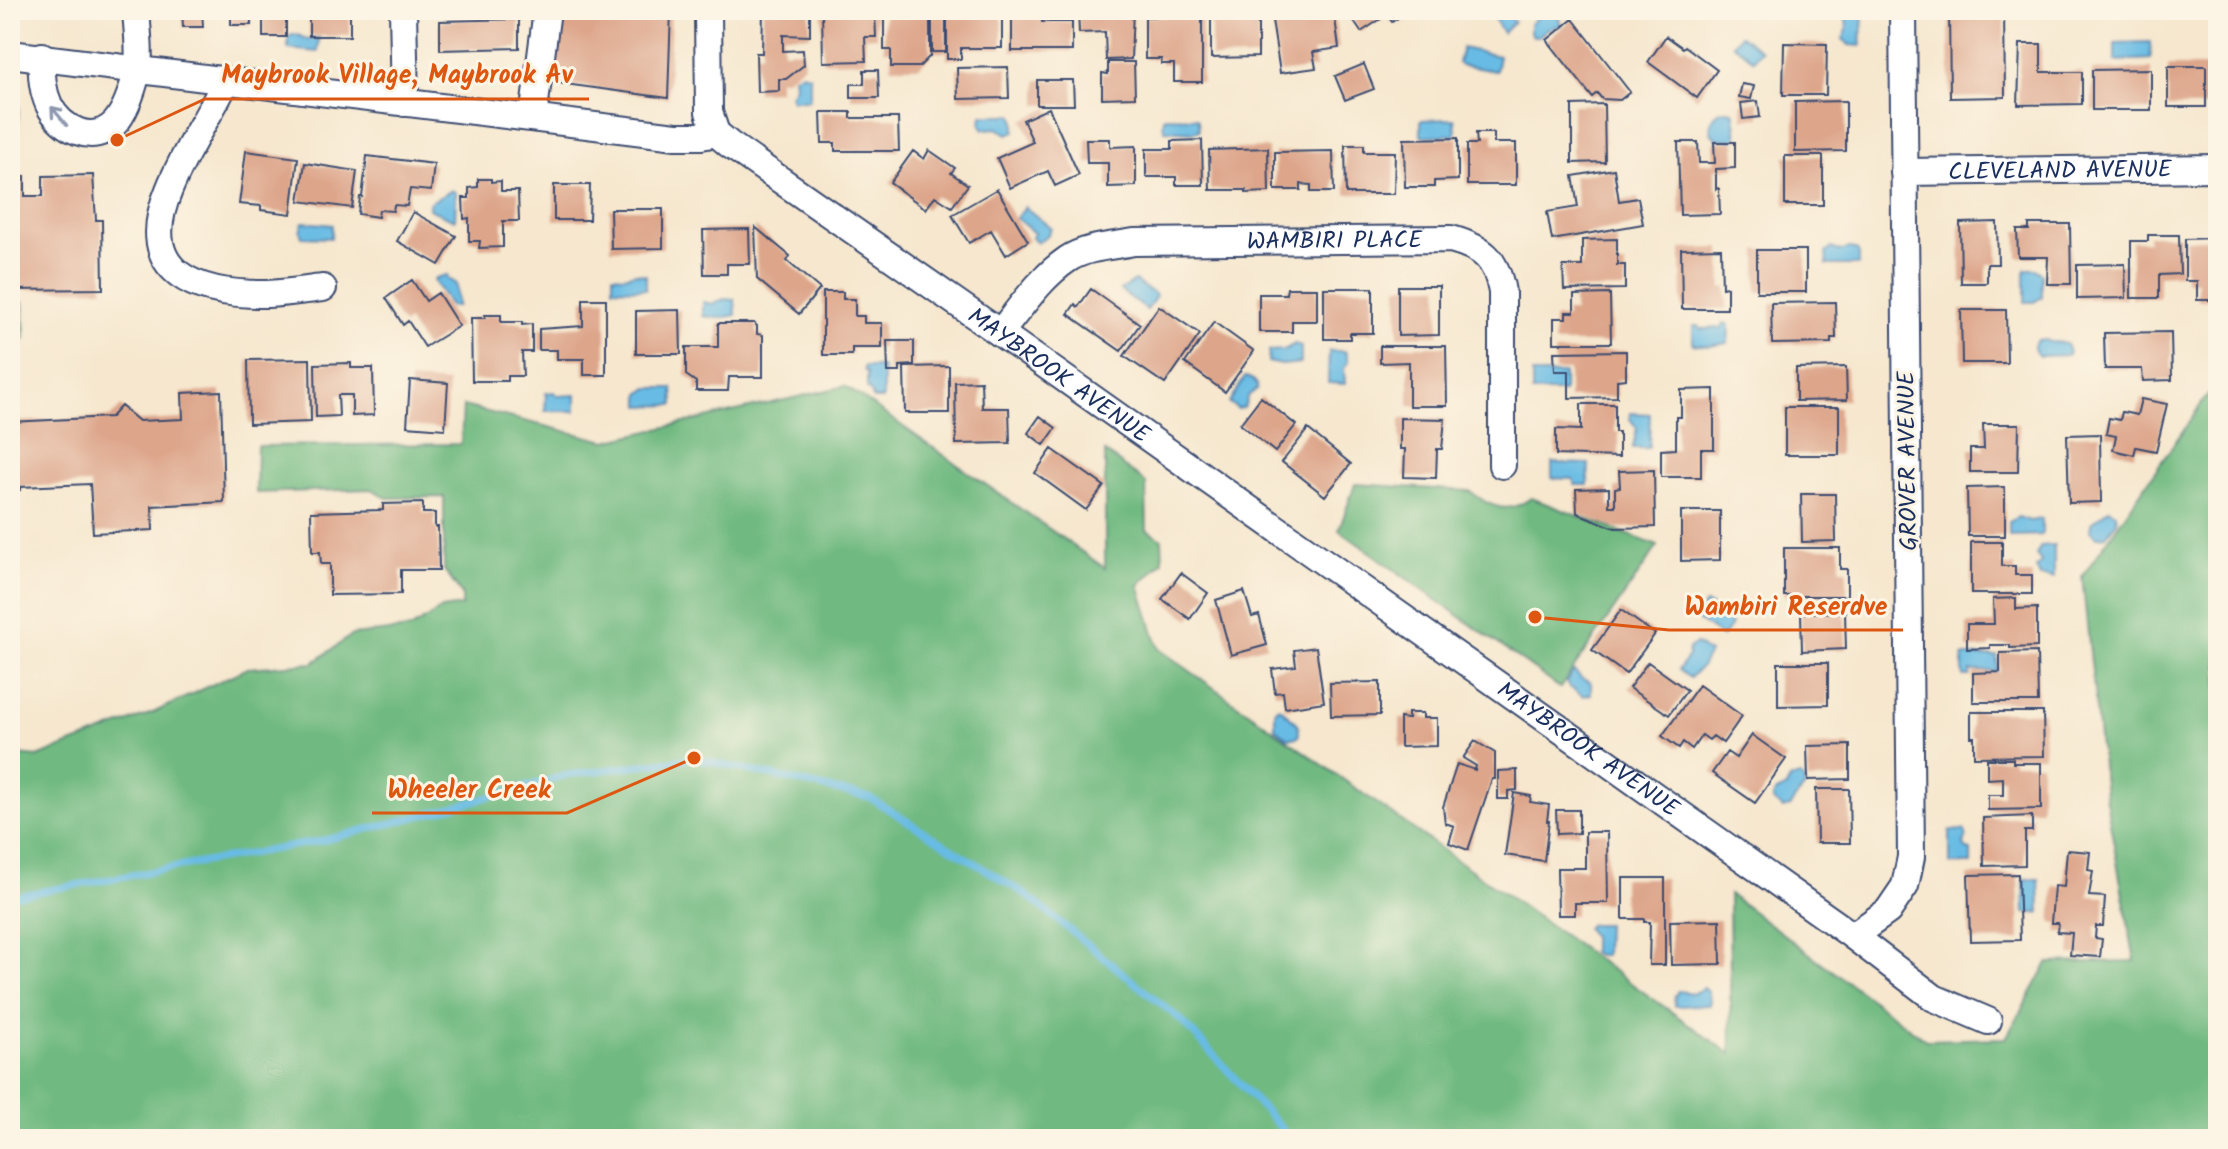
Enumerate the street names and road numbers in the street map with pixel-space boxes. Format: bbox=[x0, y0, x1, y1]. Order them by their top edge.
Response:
street label: CLEVELAND AVENUE bbox=[1948, 151, 2173, 192]
street label: WAMBIRI PLACE bbox=[1247, 221, 1423, 262]
street label: MAYBROOK AVENUE bbox=[959, 298, 1159, 455]
street label: GROVER AVENUE bbox=[1887, 370, 1930, 551]
street label: MAYBROOK AVENUE bbox=[1488, 672, 1688, 829]

